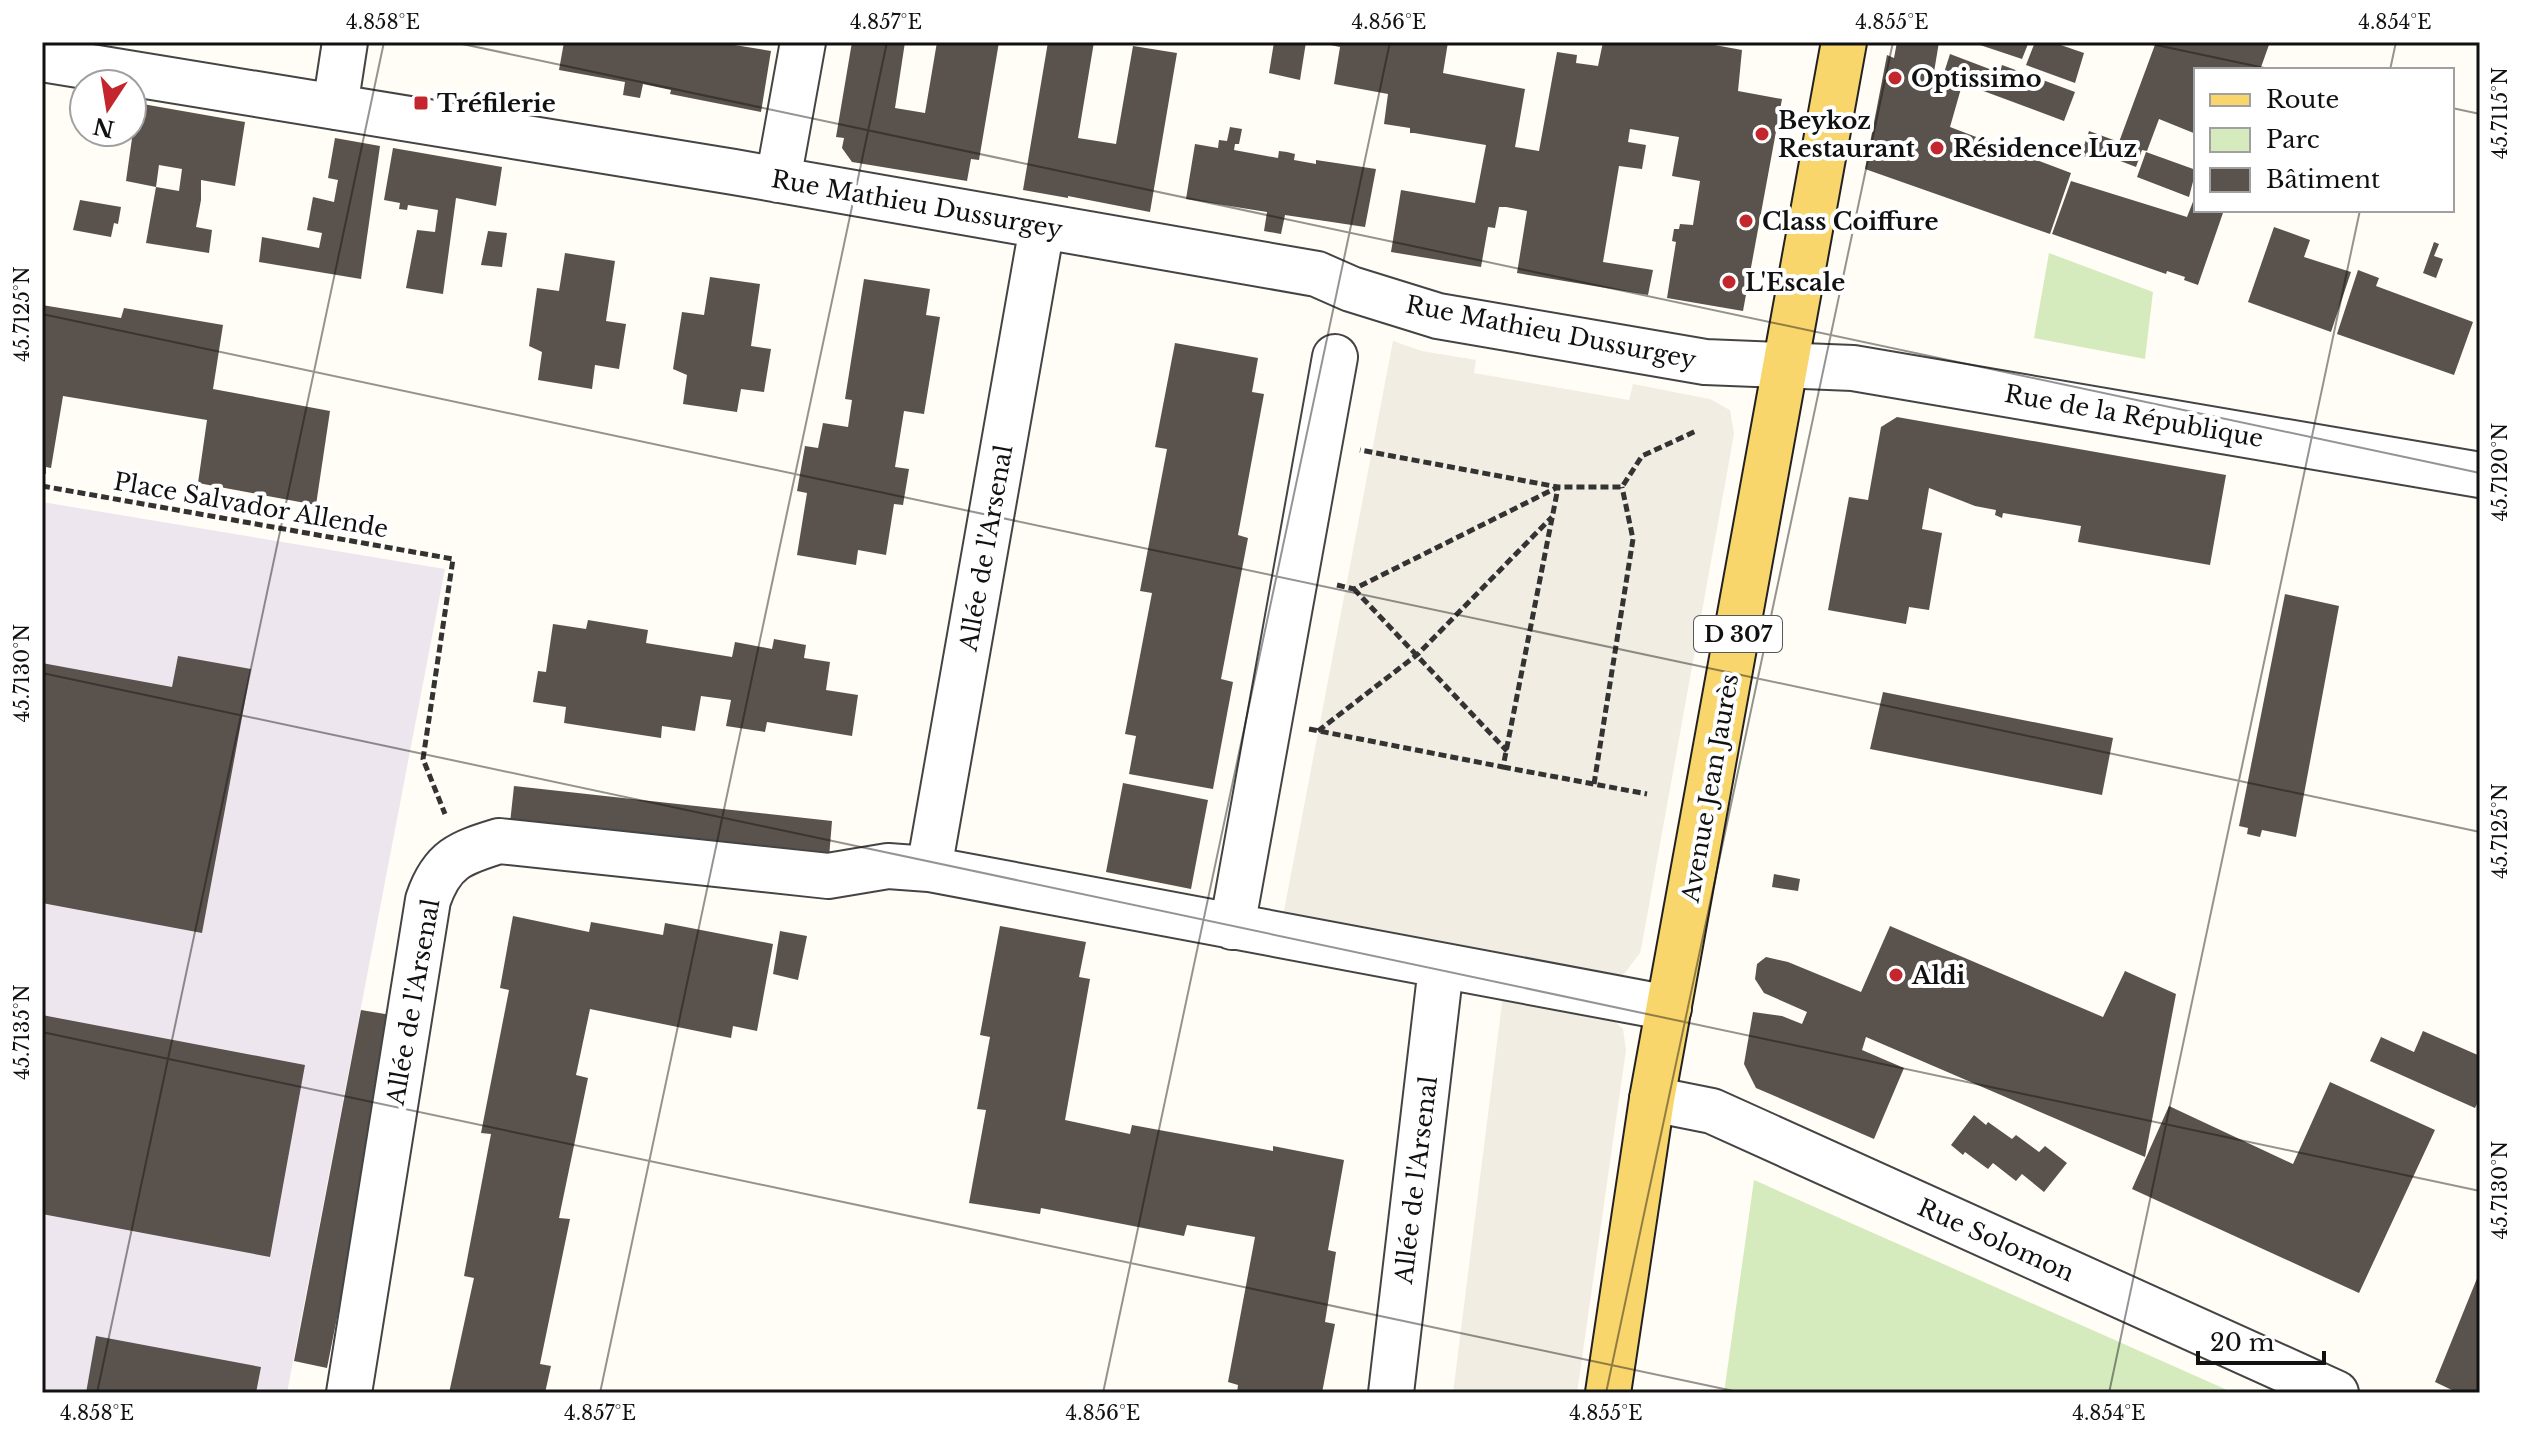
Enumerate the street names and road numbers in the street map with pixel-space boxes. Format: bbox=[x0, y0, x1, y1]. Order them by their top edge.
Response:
street label: Rue Mathieu Dussurgey bbox=[769, 164, 1066, 244]
street label: Rue Mathieu Dussurgey bbox=[1403, 290, 1699, 375]
street label: Rue de la République bbox=[2002, 379, 2266, 453]
street label: Allée de l'Arsenal bbox=[953, 442, 1018, 654]
street label: Place Salvador Allende bbox=[111, 467, 391, 543]
road number: D 307 bbox=[1694, 616, 1782, 652]
street label: Avenue Jean Jaurès bbox=[1675, 671, 1744, 905]
street label: Allée de l'Arsenal bbox=[380, 896, 445, 1108]
street label: Allée de l'Arsenal bbox=[1389, 1074, 1443, 1286]
street label: Rue Solomon bbox=[1913, 1193, 2079, 1287]

